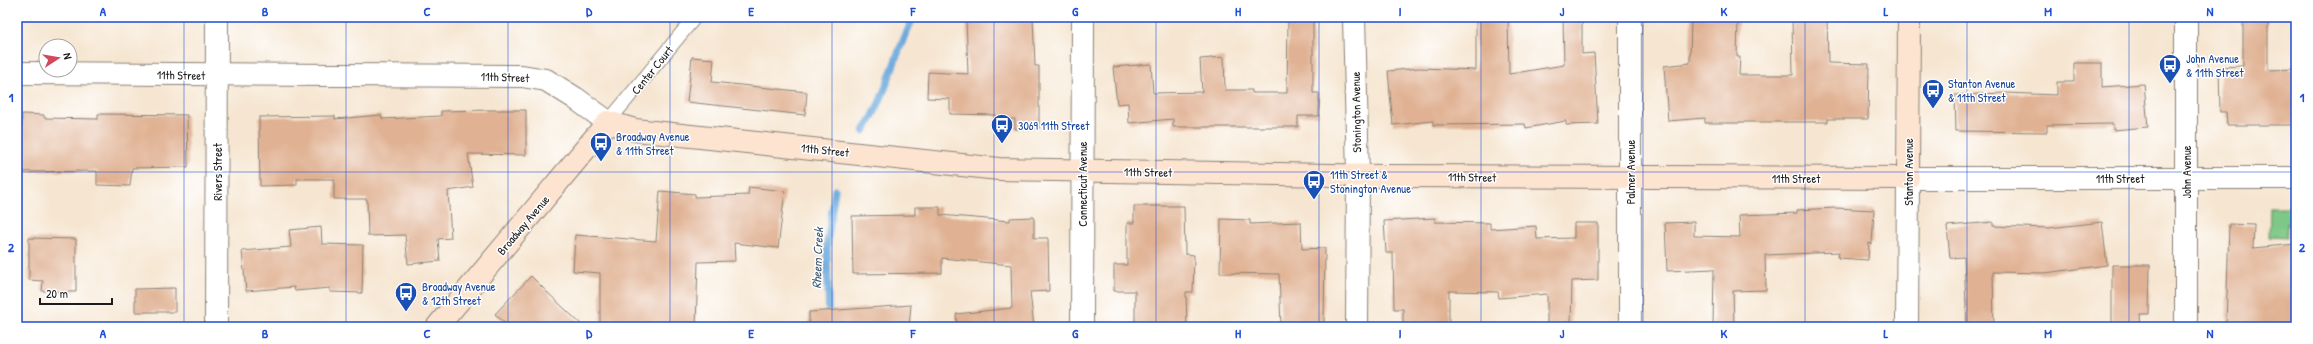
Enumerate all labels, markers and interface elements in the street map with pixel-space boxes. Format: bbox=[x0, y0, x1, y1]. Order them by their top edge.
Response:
text: A bbox=[100, 2, 107, 20]
text: B bbox=[262, 2, 269, 20]
text: C bbox=[423, 2, 431, 20]
text: D bbox=[586, 2, 593, 20]
text: E bbox=[748, 2, 754, 20]
text: F bbox=[910, 2, 917, 20]
text: G bbox=[1072, 2, 1079, 20]
text: H bbox=[1235, 2, 1241, 20]
text: I bbox=[1398, 2, 1402, 20]
text: J bbox=[1560, 2, 1565, 20]
text: K bbox=[1721, 2, 1728, 20]
text: L bbox=[1884, 2, 1889, 20]
text: M bbox=[2044, 2, 2052, 20]
text: N bbox=[2207, 2, 2214, 20]
north arrow bbox=[38, 38, 78, 78]
street label: Center Court bbox=[627, 41, 677, 98]
place label: John Avenue & 11th Street bbox=[2186, 50, 2245, 81]
text: N bbox=[60, 52, 75, 60]
bus stop icon: John Avenue & 11th Street bbox=[2157, 52, 2183, 85]
street label: 11th Street bbox=[157, 66, 206, 84]
street label: 11th Street bbox=[480, 68, 530, 86]
street label: Stonington Avenue bbox=[1347, 71, 1365, 153]
place label: Stanton Avenue & 11th Street bbox=[1948, 75, 2016, 106]
bus stop icon: Stanton Avenue & 11th Street bbox=[1920, 77, 1946, 110]
text: 1 bbox=[9, 88, 14, 106]
text: 1 bbox=[2300, 88, 2305, 106]
bus stop icon: 3069 11th Street bbox=[989, 112, 1015, 145]
place label: 3069 11th Street bbox=[1018, 117, 1090, 134]
place label: Broadway Avenue & 11th Street bbox=[616, 128, 690, 159]
bus stop icon: Broadway Avenue & 11th Street bbox=[588, 130, 614, 163]
street label: Stanton Avenue bbox=[1900, 138, 1917, 206]
street label: 11th Street bbox=[800, 139, 851, 161]
street label: Palmer Avenue bbox=[1622, 140, 1639, 204]
street label: Connecticut Avenue bbox=[1074, 141, 1091, 227]
street label: Rivers Street bbox=[209, 142, 226, 201]
street label: John Avenue bbox=[2178, 145, 2195, 198]
street label: 11th Street bbox=[1124, 163, 1173, 181]
place label: 11th Street & Stonington Avenue bbox=[1330, 166, 1411, 197]
bus stop icon: 11th Street & Stonington Avenue bbox=[1301, 168, 1327, 201]
street label: 11th Street bbox=[1448, 168, 1497, 186]
street label: 11th Street bbox=[1772, 170, 1821, 187]
street label: 11th Street bbox=[2096, 170, 2145, 187]
street label: Broadway Avenue bbox=[493, 191, 553, 259]
water label: Rheem Creek bbox=[807, 225, 827, 289]
text: 2 bbox=[8, 238, 15, 256]
text: 2 bbox=[2299, 238, 2306, 256]
place label: Broadway Avenue & 12th Street bbox=[422, 278, 496, 309]
scale bar bbox=[40, 280, 112, 306]
bus stop icon: Broadway Avenue & 12th Street bbox=[393, 280, 419, 313]
text: 20 m bbox=[46, 285, 68, 302]
text: A bbox=[100, 324, 107, 342]
text: B bbox=[262, 324, 269, 342]
text: C bbox=[423, 324, 431, 342]
text: D bbox=[586, 324, 593, 342]
text: E bbox=[748, 324, 754, 342]
text: F bbox=[910, 324, 917, 342]
text: G bbox=[1072, 324, 1079, 342]
text: H bbox=[1235, 324, 1241, 342]
text: I bbox=[1398, 324, 1402, 342]
text: J bbox=[1560, 324, 1565, 342]
text: K bbox=[1721, 324, 1728, 342]
text: L bbox=[1884, 324, 1889, 342]
text: M bbox=[2044, 324, 2052, 342]
text: N bbox=[2207, 324, 2214, 342]

